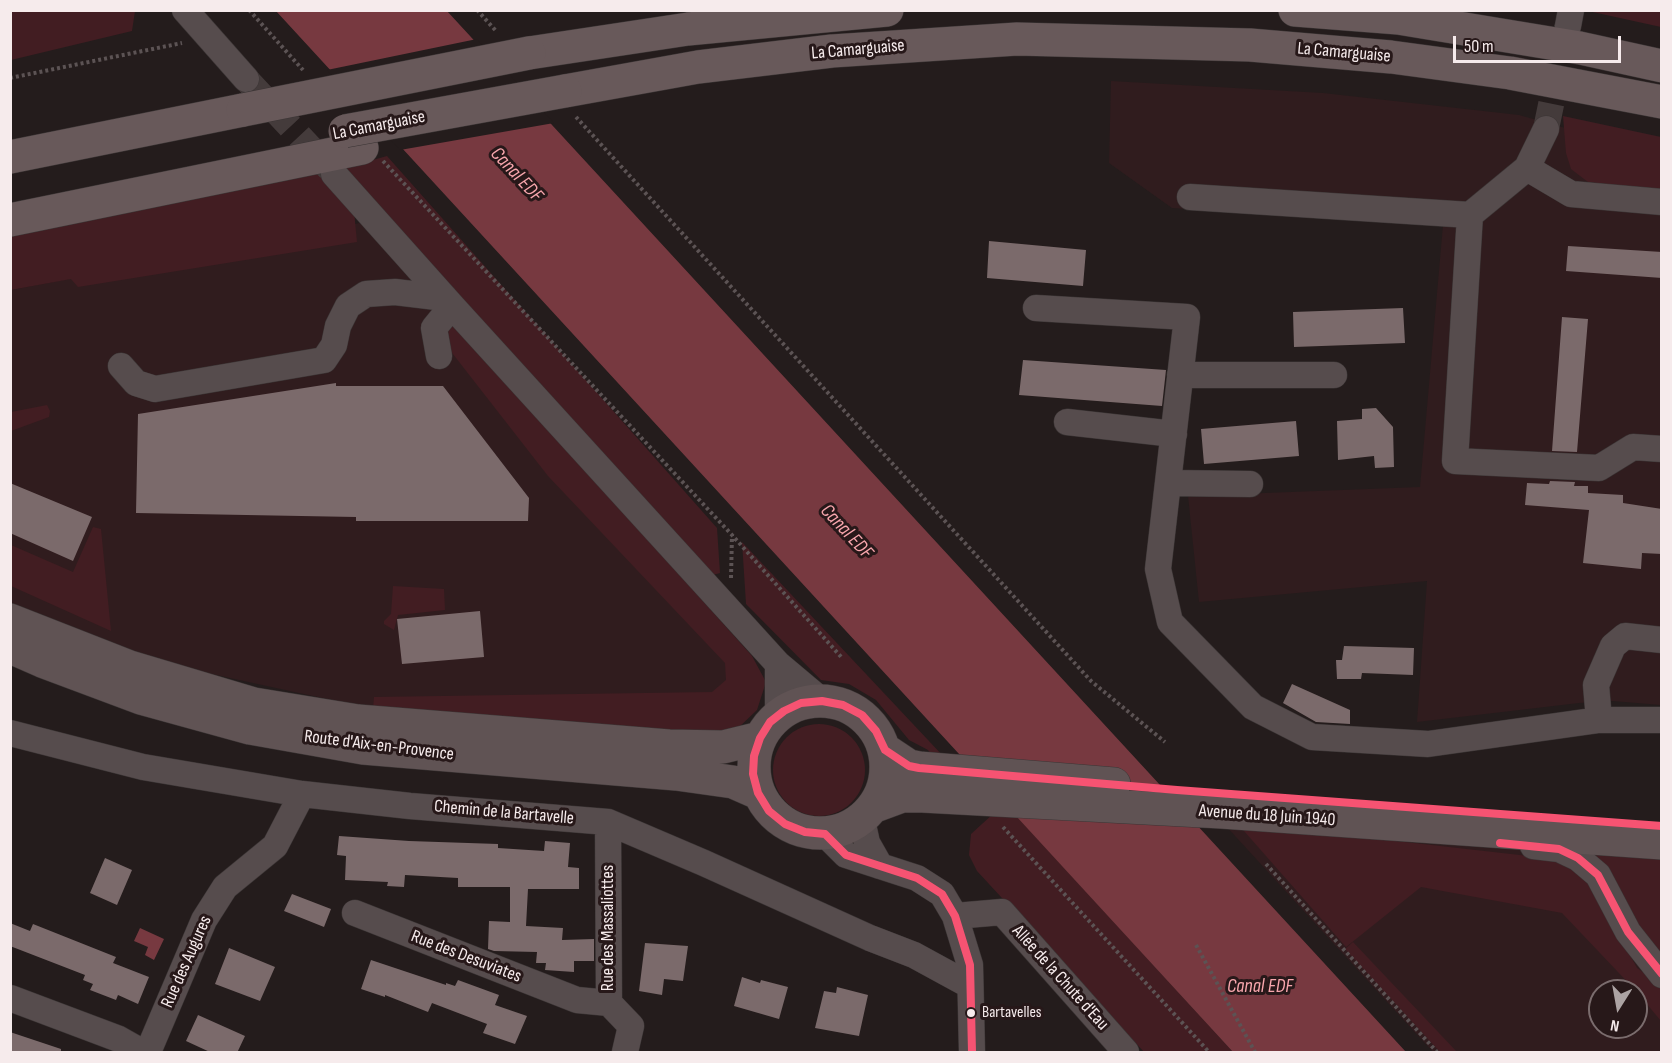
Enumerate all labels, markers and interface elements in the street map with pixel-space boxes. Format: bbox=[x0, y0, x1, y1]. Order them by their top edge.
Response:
scale bar bbox=[1456, 24, 1624, 62]
street label: La Camarguaise bbox=[810, 35, 906, 65]
text: 50 m bbox=[1464, 36, 1494, 57]
street label: La Camarguaise bbox=[1296, 38, 1392, 68]
street label: La Camarguaise bbox=[331, 106, 427, 146]
water label: Canal EDF bbox=[485, 143, 547, 207]
water label: Canal EDF bbox=[815, 500, 877, 564]
street label: Route d'Aix-en-Provence bbox=[303, 726, 455, 766]
street label: Chemin de la Bartavelle bbox=[433, 796, 575, 830]
street label: Avenue du 18 Juin 1940 bbox=[1198, 800, 1336, 832]
street label: Rue des Massaliottes bbox=[597, 865, 619, 991]
street label: Rue des Augures bbox=[157, 913, 217, 1011]
street label: Allée de la Chute d'Eau bbox=[1007, 921, 1113, 1035]
street label: Rue des Desuviates bbox=[408, 926, 524, 988]
water label: Canal EDF bbox=[1227, 975, 1293, 999]
north arrow bbox=[1588, 979, 1648, 1039]
place label: Bartavelles bbox=[982, 1003, 1042, 1023]
marker: Bartavelles bbox=[965, 1007, 977, 1019]
text: N bbox=[1609, 1015, 1621, 1035]

